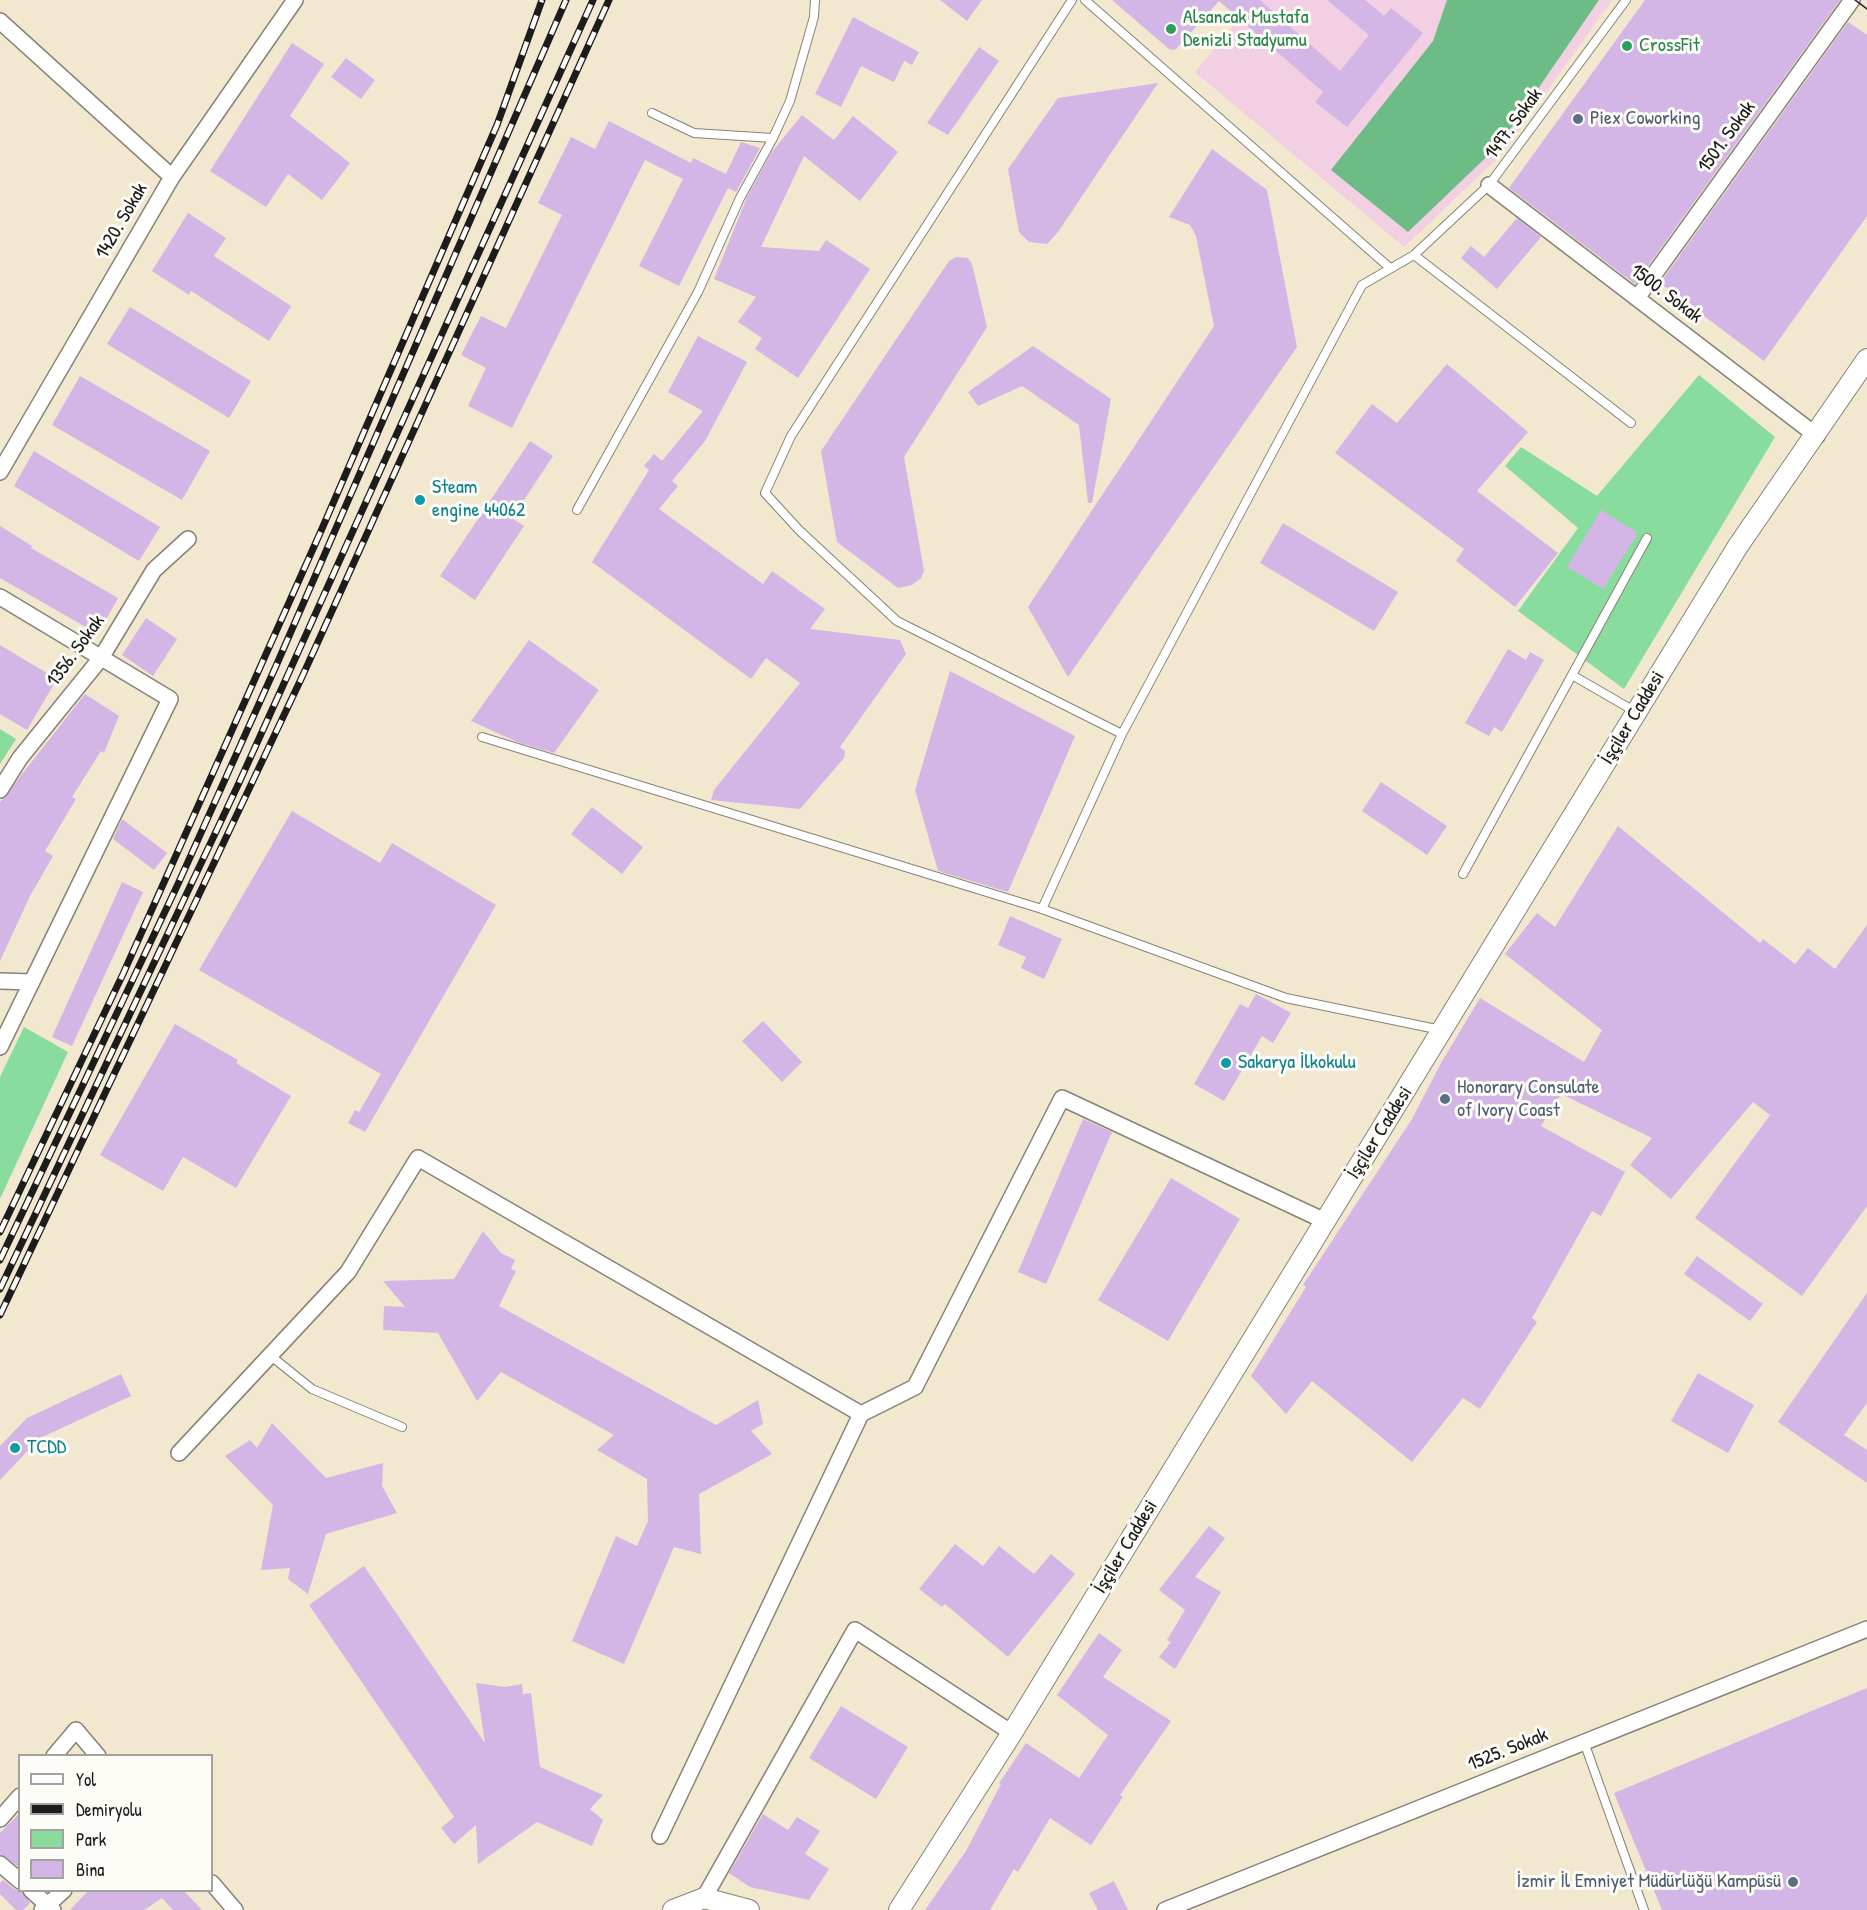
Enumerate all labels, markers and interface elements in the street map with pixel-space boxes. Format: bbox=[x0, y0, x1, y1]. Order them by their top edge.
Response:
place label: Alsancak Mustafa Denizli Stadyumu bbox=[1183, 6, 1308, 53]
marker: Alsancak Mustafa Denizli Stadyumu bbox=[1164, 22, 1178, 36]
place label: CrossFit bbox=[1639, 34, 1700, 58]
marker: CrossFit bbox=[1620, 39, 1634, 53]
street label: 1497. Sokak bbox=[1480, 84, 1548, 164]
street label: 1501. Sokak bbox=[1693, 97, 1761, 177]
place label: Piex Coworking bbox=[1590, 107, 1700, 131]
marker: Piex Coworking bbox=[1571, 112, 1585, 126]
street label: 1420. Sokak bbox=[91, 179, 153, 263]
street label: 1500. Sokak bbox=[1625, 259, 1707, 329]
place label: Steam engine 44062 bbox=[432, 476, 525, 523]
marker: Steam engine 44062 bbox=[413, 493, 427, 507]
street label: 1356. Sokak bbox=[42, 610, 110, 692]
street label: İşçiler Caddesi bbox=[1596, 667, 1670, 769]
place label: Sakarya İlkokulu bbox=[1238, 1051, 1356, 1075]
marker: Sakarya İlkokulu bbox=[1219, 1056, 1233, 1070]
place label: Honorary Consulate of Ivory Coast bbox=[1457, 1076, 1600, 1123]
street label: İşçiler Caddesi bbox=[1342, 1082, 1418, 1184]
marker: Honorary Consulate of Ivory Coast bbox=[1438, 1092, 1452, 1106]
place label: TCDD bbox=[27, 1436, 66, 1460]
marker: TCDD bbox=[8, 1441, 22, 1455]
street label: İşçiler Caddesi bbox=[1089, 1496, 1163, 1598]
street label: 1525. Sokak bbox=[1465, 1723, 1551, 1777]
legend bbox=[18, 1754, 213, 1892]
text: Yol bbox=[76, 1767, 96, 1792]
text: Demiryolu bbox=[76, 1797, 142, 1822]
text: Park bbox=[76, 1827, 106, 1852]
text: Bina bbox=[76, 1857, 104, 1882]
place label: İzmir İl Emniyet Müdürlüğü Kampüsü bbox=[1517, 1870, 1781, 1894]
marker: İzmir İl Emniyet Müdürlüğü Kampüsü bbox=[1786, 1875, 1800, 1889]

